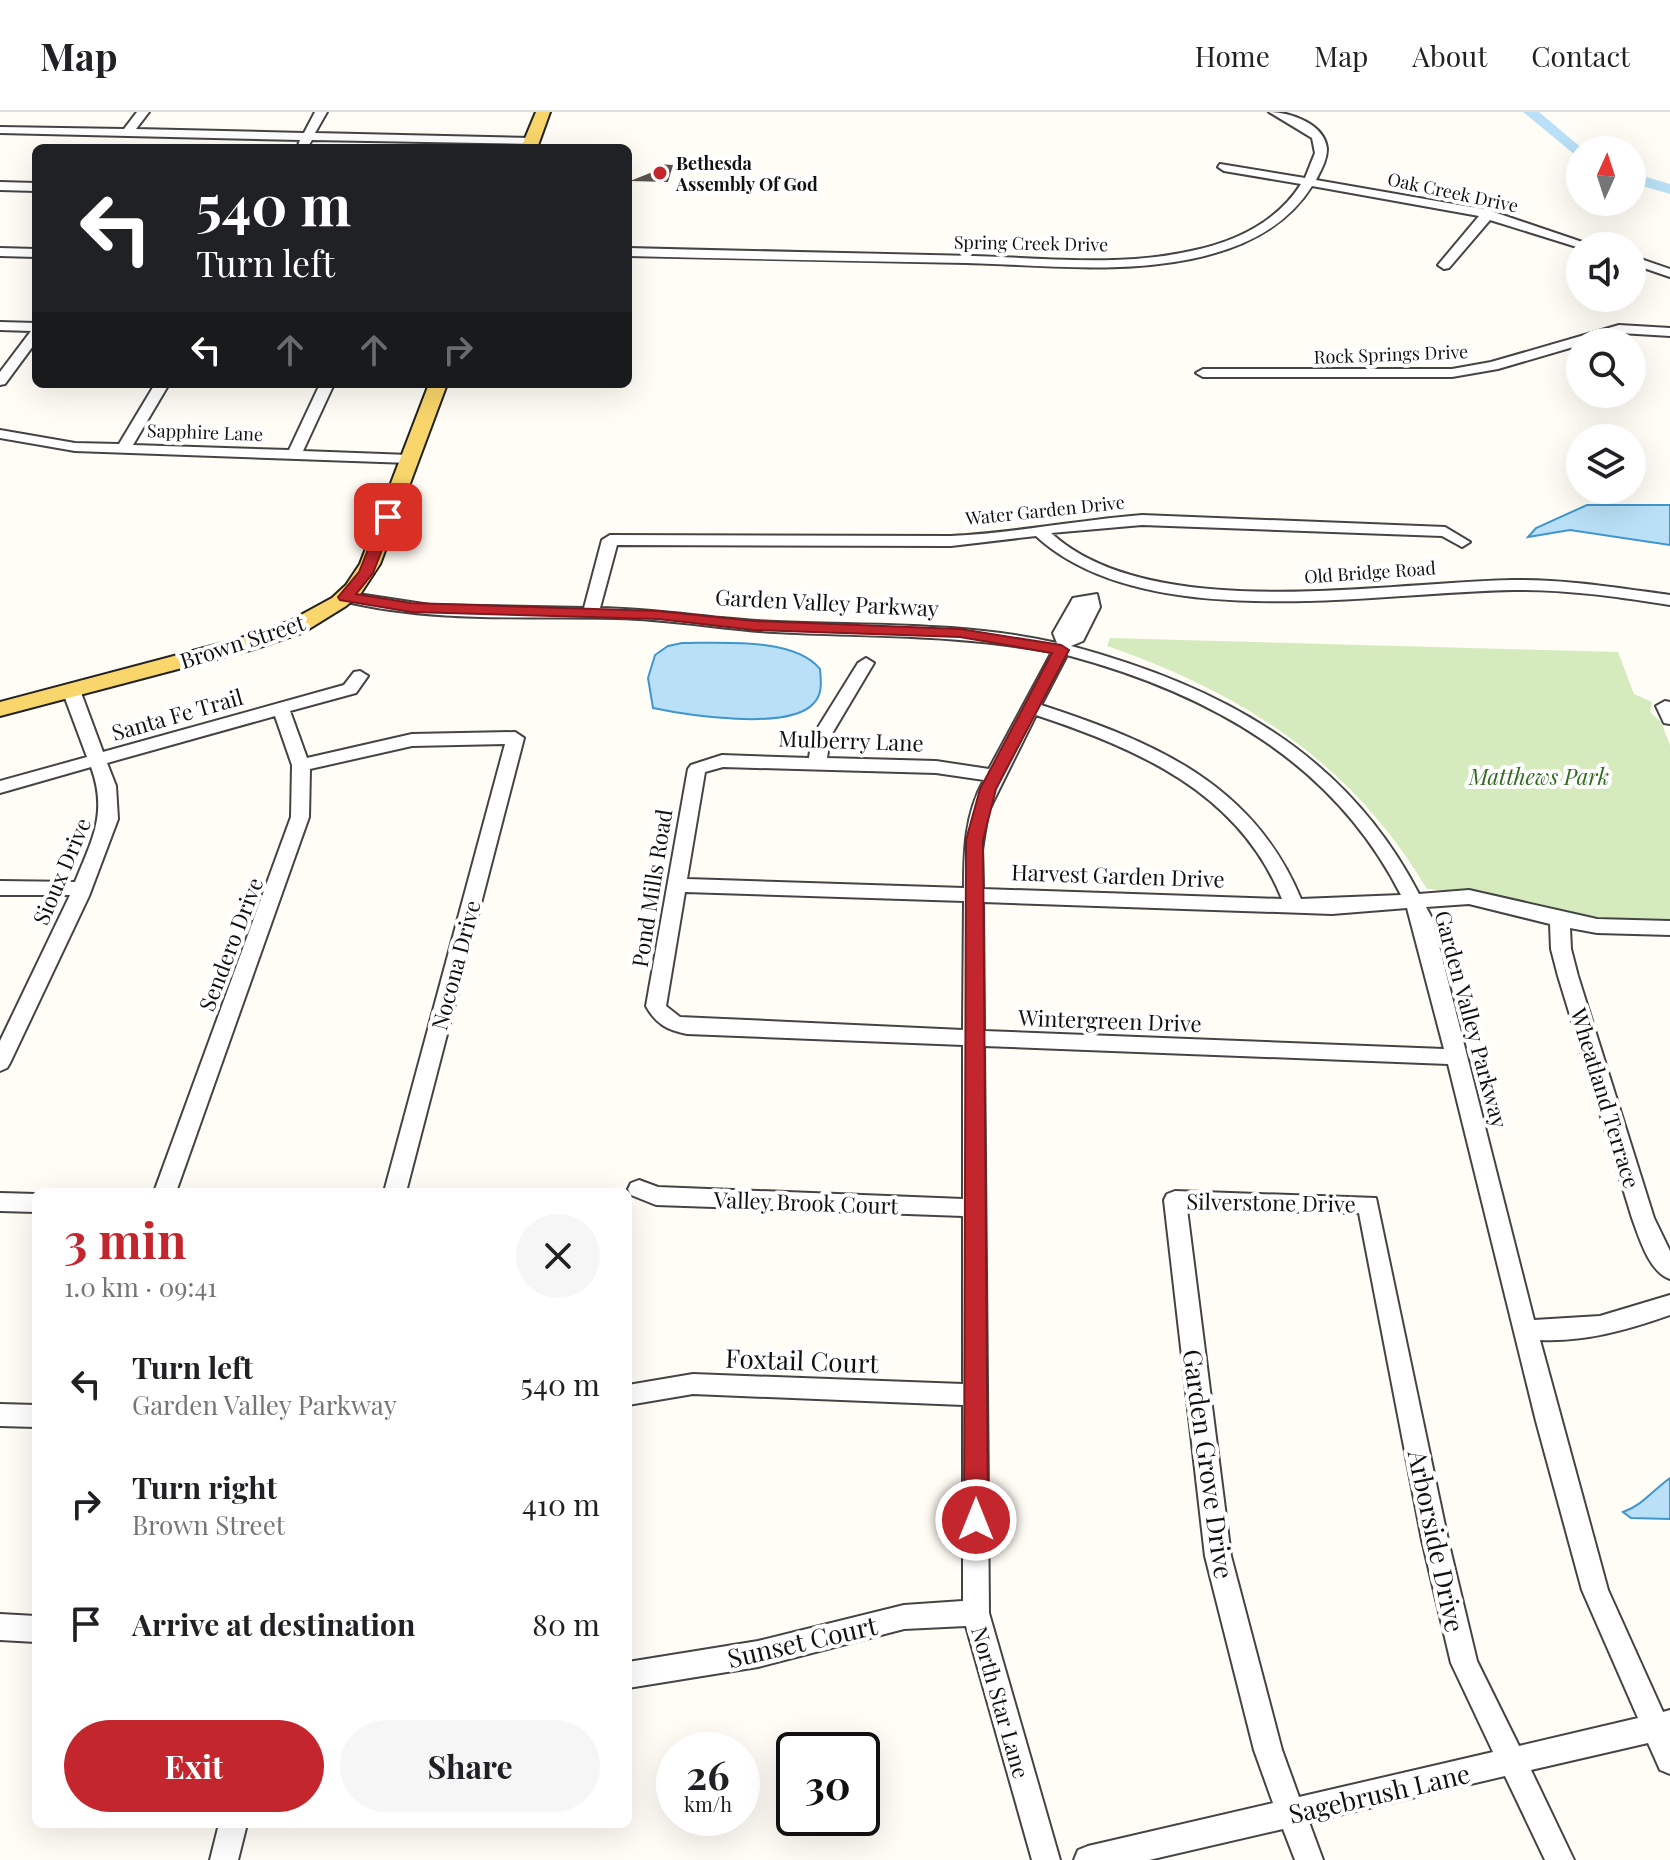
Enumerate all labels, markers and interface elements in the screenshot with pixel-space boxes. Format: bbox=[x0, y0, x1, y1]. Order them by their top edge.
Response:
text: Map bbox=[40, 30, 117, 81]
text: Home bbox=[1195, 37, 1270, 74]
text: Map bbox=[1314, 37, 1368, 74]
text: About bbox=[1412, 37, 1487, 74]
text: Contact bbox=[1531, 37, 1630, 74]
north arrow bbox=[1566, 136, 1646, 216]
map controls bbox=[1566, 136, 1646, 504]
place label: Bethesda Assembly Of God bbox=[675, 151, 818, 196]
marker: Bethesda Assembly Of God bbox=[651, 164, 669, 182]
text: 540 m bbox=[196, 166, 351, 241]
street label: Oak Creek Drive bbox=[1385, 166, 1521, 218]
icon: left bbox=[64, 176, 168, 280]
street label: Spring Creek Drive bbox=[954, 230, 1108, 256]
button: sound bbox=[1566, 232, 1646, 312]
text: Turn left bbox=[196, 238, 335, 286]
icon: left bbox=[184, 328, 228, 372]
icon: ahead bbox=[268, 328, 312, 372]
icon: ahead bbox=[352, 328, 396, 372]
icon: right bbox=[436, 328, 480, 372]
button: search bbox=[1566, 328, 1646, 408]
street label: Rock Springs Drive bbox=[1313, 339, 1469, 369]
street label: Sapphire Lane bbox=[147, 418, 263, 446]
button: layers bbox=[1566, 424, 1646, 504]
pin bbox=[354, 483, 422, 551]
street label: Water Garden Drive bbox=[963, 490, 1126, 530]
icon: arrive bbox=[366, 495, 410, 539]
street label: Old Bridge Road bbox=[1303, 555, 1437, 589]
street label: Garden Valley Parkway bbox=[714, 581, 940, 623]
street label: Brown Street bbox=[176, 606, 309, 675]
street label: Santa Fe Trail bbox=[108, 681, 246, 747]
street label: Mulberry Lane bbox=[778, 722, 924, 758]
park label: Matthews Park bbox=[1468, 761, 1609, 791]
street label: Pond Mills Road bbox=[624, 807, 678, 969]
street label: Sioux Drive bbox=[25, 813, 97, 929]
street label: Harvest Garden Drive bbox=[1011, 856, 1225, 894]
street label: Sendero Drive bbox=[191, 873, 269, 1015]
street label: Nocona Drive bbox=[423, 897, 487, 1033]
street label: Garden Valley Parkway bbox=[1429, 907, 1515, 1131]
street label: Wintergreen Drive bbox=[1017, 1002, 1202, 1038]
street label: Wheatland Terrace bbox=[1564, 1003, 1648, 1192]
street label: Valley Brook Court bbox=[712, 1184, 900, 1220]
street label: Silverstone Drive bbox=[1186, 1186, 1356, 1218]
text: 3 min bbox=[64, 1207, 186, 1271]
button: close bbox=[516, 1214, 600, 1298]
text: 1.0 km · 09:41 bbox=[64, 1269, 217, 1304]
street label: Foxtail Court bbox=[725, 1340, 880, 1380]
text: Turn left bbox=[132, 1347, 253, 1387]
street label: Garden Grove Drive bbox=[1176, 1347, 1242, 1581]
icon: left bbox=[64, 1362, 108, 1406]
text: 540 m bbox=[521, 1364, 600, 1404]
text: Garden Valley Parkway bbox=[132, 1387, 397, 1422]
street label: Arborside Drive bbox=[1400, 1446, 1473, 1635]
text: Turn right bbox=[132, 1467, 277, 1507]
position arrow bbox=[934, 1478, 1018, 1562]
icon: right bbox=[64, 1482, 108, 1526]
text: 410 m bbox=[522, 1484, 600, 1524]
text: Brown Street bbox=[132, 1507, 285, 1542]
icon: arrive bbox=[64, 1602, 108, 1646]
text: Arrive at destination bbox=[132, 1604, 415, 1644]
text: 80 m bbox=[532, 1604, 600, 1644]
street label: Sunset Court bbox=[724, 1607, 881, 1675]
street label: North Star Lane bbox=[965, 1623, 1037, 1781]
button: Exit bbox=[64, 1720, 324, 1812]
button: Share bbox=[340, 1720, 600, 1812]
speed limit sign: 30 bbox=[776, 1732, 880, 1836]
text: 26 bbox=[686, 1747, 730, 1800]
street label: Sagebrush Lane bbox=[1285, 1755, 1473, 1831]
text: km/h bbox=[684, 1790, 732, 1817]

